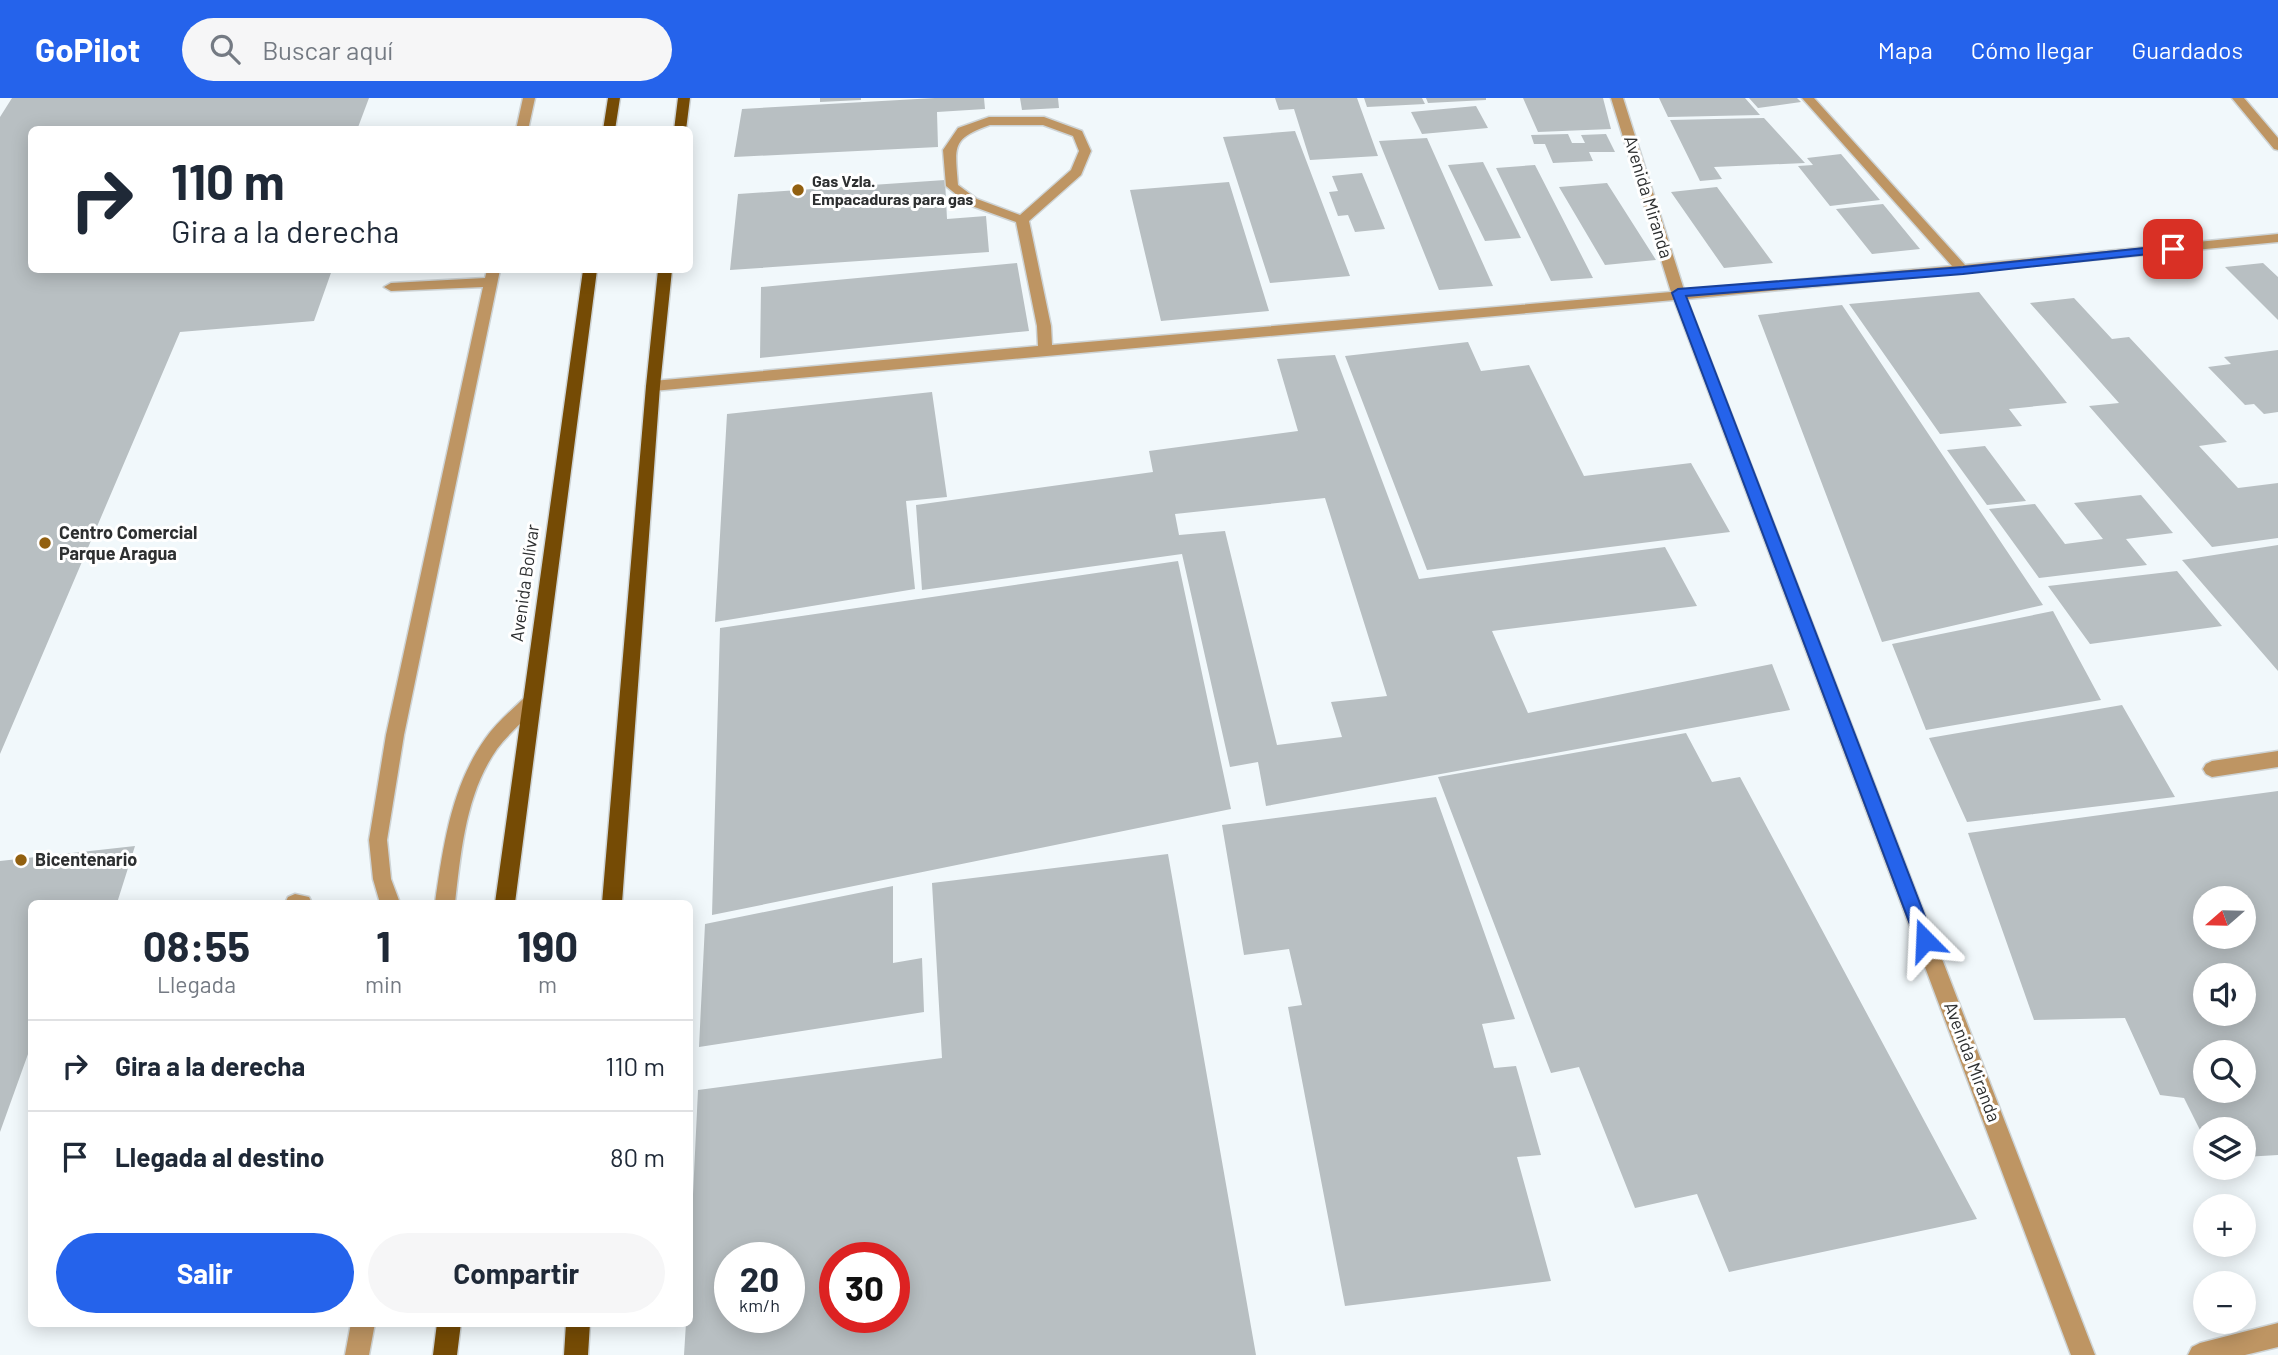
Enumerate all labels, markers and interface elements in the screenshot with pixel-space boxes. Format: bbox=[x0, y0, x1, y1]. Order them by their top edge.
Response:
search box bbox=[182, 18, 672, 81]
text: GoPilot bbox=[35, 29, 140, 69]
icon: search bbox=[206, 30, 244, 68]
text: Buscar aquí bbox=[262, 34, 393, 65]
text: Mapa bbox=[1878, 35, 1933, 64]
text: Cómo llegar bbox=[1971, 35, 2093, 64]
text: Guardados bbox=[2131, 35, 2243, 64]
street label: Avenida Miranda bbox=[1620, 133, 1678, 261]
text: 110 m bbox=[171, 151, 285, 210]
icon: right bbox=[56, 154, 147, 245]
place label: Gas Vzla. Empacaduras para gas bbox=[812, 171, 973, 208]
marker: Gas Vzla. Empacaduras para gas bbox=[790, 182, 806, 198]
text: Gira a la derecha bbox=[171, 211, 399, 249]
pin bbox=[2143, 219, 2203, 279]
icon: arrive bbox=[2154, 230, 2192, 268]
place label: Centro Comercial Parque Aragua bbox=[59, 521, 197, 564]
street label: Avenida Bolívar bbox=[505, 522, 543, 643]
marker: Centro Comercial Parque Aragua bbox=[37, 535, 53, 551]
place label: Bicentenario bbox=[35, 848, 137, 870]
marker: Bicentenario bbox=[13, 852, 29, 868]
north arrow bbox=[2193, 886, 2256, 948]
map controls bbox=[2193, 886, 2256, 1334]
position arrow bbox=[1888, 903, 1962, 977]
text: 08:55 bbox=[143, 920, 250, 970]
text: 1 bbox=[376, 920, 391, 970]
text: 190 bbox=[517, 920, 578, 970]
button: sound bbox=[2193, 963, 2256, 1026]
text: Llegada bbox=[157, 970, 236, 998]
text: min bbox=[365, 970, 402, 998]
text: m bbox=[538, 970, 557, 998]
street label: Avenida Miranda bbox=[1940, 998, 2006, 1125]
button: search bbox=[2193, 1040, 2256, 1103]
icon: right bbox=[56, 1047, 94, 1085]
text: Gira a la derecha bbox=[115, 1050, 305, 1081]
text: 110 m bbox=[605, 1050, 665, 1081]
button: layers bbox=[2193, 1117, 2256, 1180]
icon: arrive bbox=[56, 1138, 94, 1176]
text: Llegada al destino bbox=[115, 1141, 324, 1172]
text: 80 m bbox=[610, 1141, 665, 1172]
button: + bbox=[2193, 1194, 2256, 1257]
button: Salir bbox=[56, 1233, 354, 1313]
button: Compartir bbox=[368, 1233, 665, 1313]
speed limit sign: 30 bbox=[819, 1242, 910, 1333]
text: 20 bbox=[740, 1257, 779, 1299]
button: − bbox=[2193, 1271, 2256, 1334]
text: km/h bbox=[739, 1294, 780, 1316]

